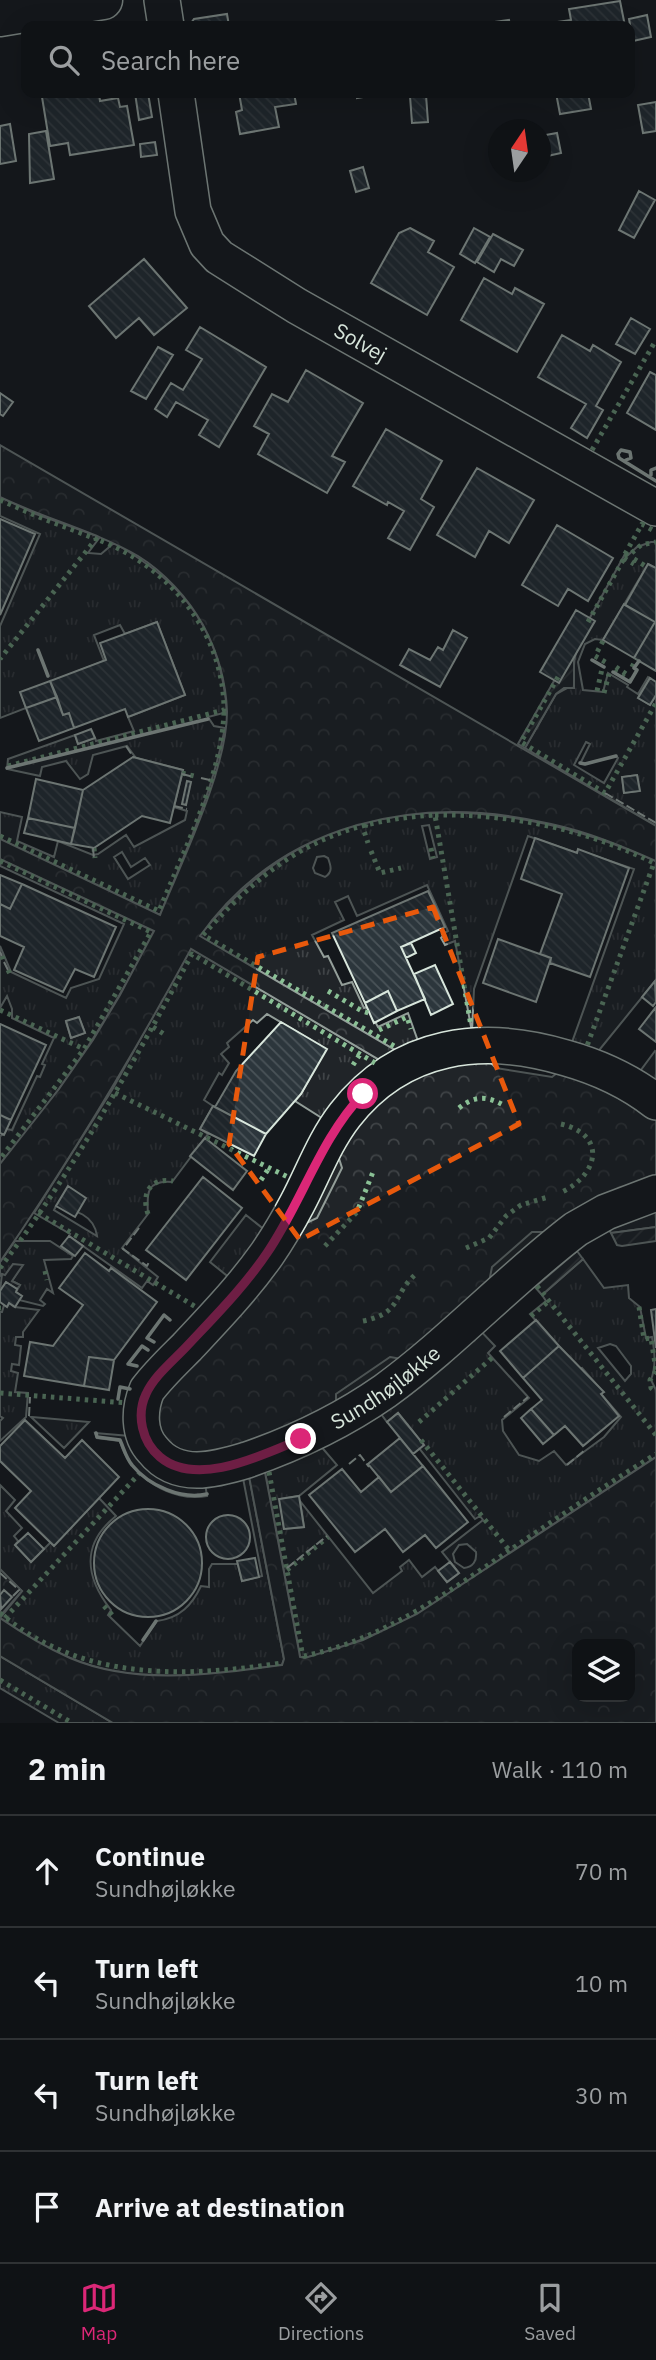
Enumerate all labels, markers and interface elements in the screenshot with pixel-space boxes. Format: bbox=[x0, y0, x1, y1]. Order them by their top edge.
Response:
search box bbox=[21, 21, 635, 98]
icon: search bbox=[45, 41, 83, 79]
text: Search here bbox=[101, 43, 240, 77]
north arrow bbox=[488, 119, 551, 182]
street label: Solvej bbox=[329, 316, 392, 368]
route start bbox=[347, 1078, 378, 1109]
street label: Sundhøjløkke bbox=[325, 1339, 446, 1436]
route end bbox=[285, 1423, 316, 1454]
map controls bbox=[572, 1639, 635, 1702]
button: layers bbox=[572, 1639, 635, 1702]
text: 2 min bbox=[28, 1749, 106, 1788]
text: Walk · 110 m bbox=[492, 1754, 628, 1784]
text: Continue bbox=[95, 1839, 205, 1873]
icon: ahead bbox=[28, 1852, 66, 1890]
text: 70 m bbox=[575, 1856, 628, 1886]
text: Sundhøjløkke bbox=[95, 1873, 236, 1903]
text: Turn left bbox=[95, 1951, 198, 1985]
icon: left bbox=[28, 1964, 66, 2002]
text: 10 m bbox=[575, 1968, 628, 1998]
text: Sundhøjløkke bbox=[95, 1985, 236, 2015]
text: Turn left bbox=[95, 2063, 198, 2097]
icon: left bbox=[28, 2076, 66, 2114]
text: 30 m bbox=[575, 2080, 628, 2110]
text: Sundhøjløkke bbox=[95, 2097, 236, 2127]
icon: arrive bbox=[28, 2188, 66, 2226]
text: Arrive at destination bbox=[95, 2190, 345, 2224]
tab: Map bbox=[80, 2279, 118, 2345]
tab: Directions bbox=[278, 2279, 364, 2345]
tab: Saved bbox=[524, 2279, 576, 2345]

